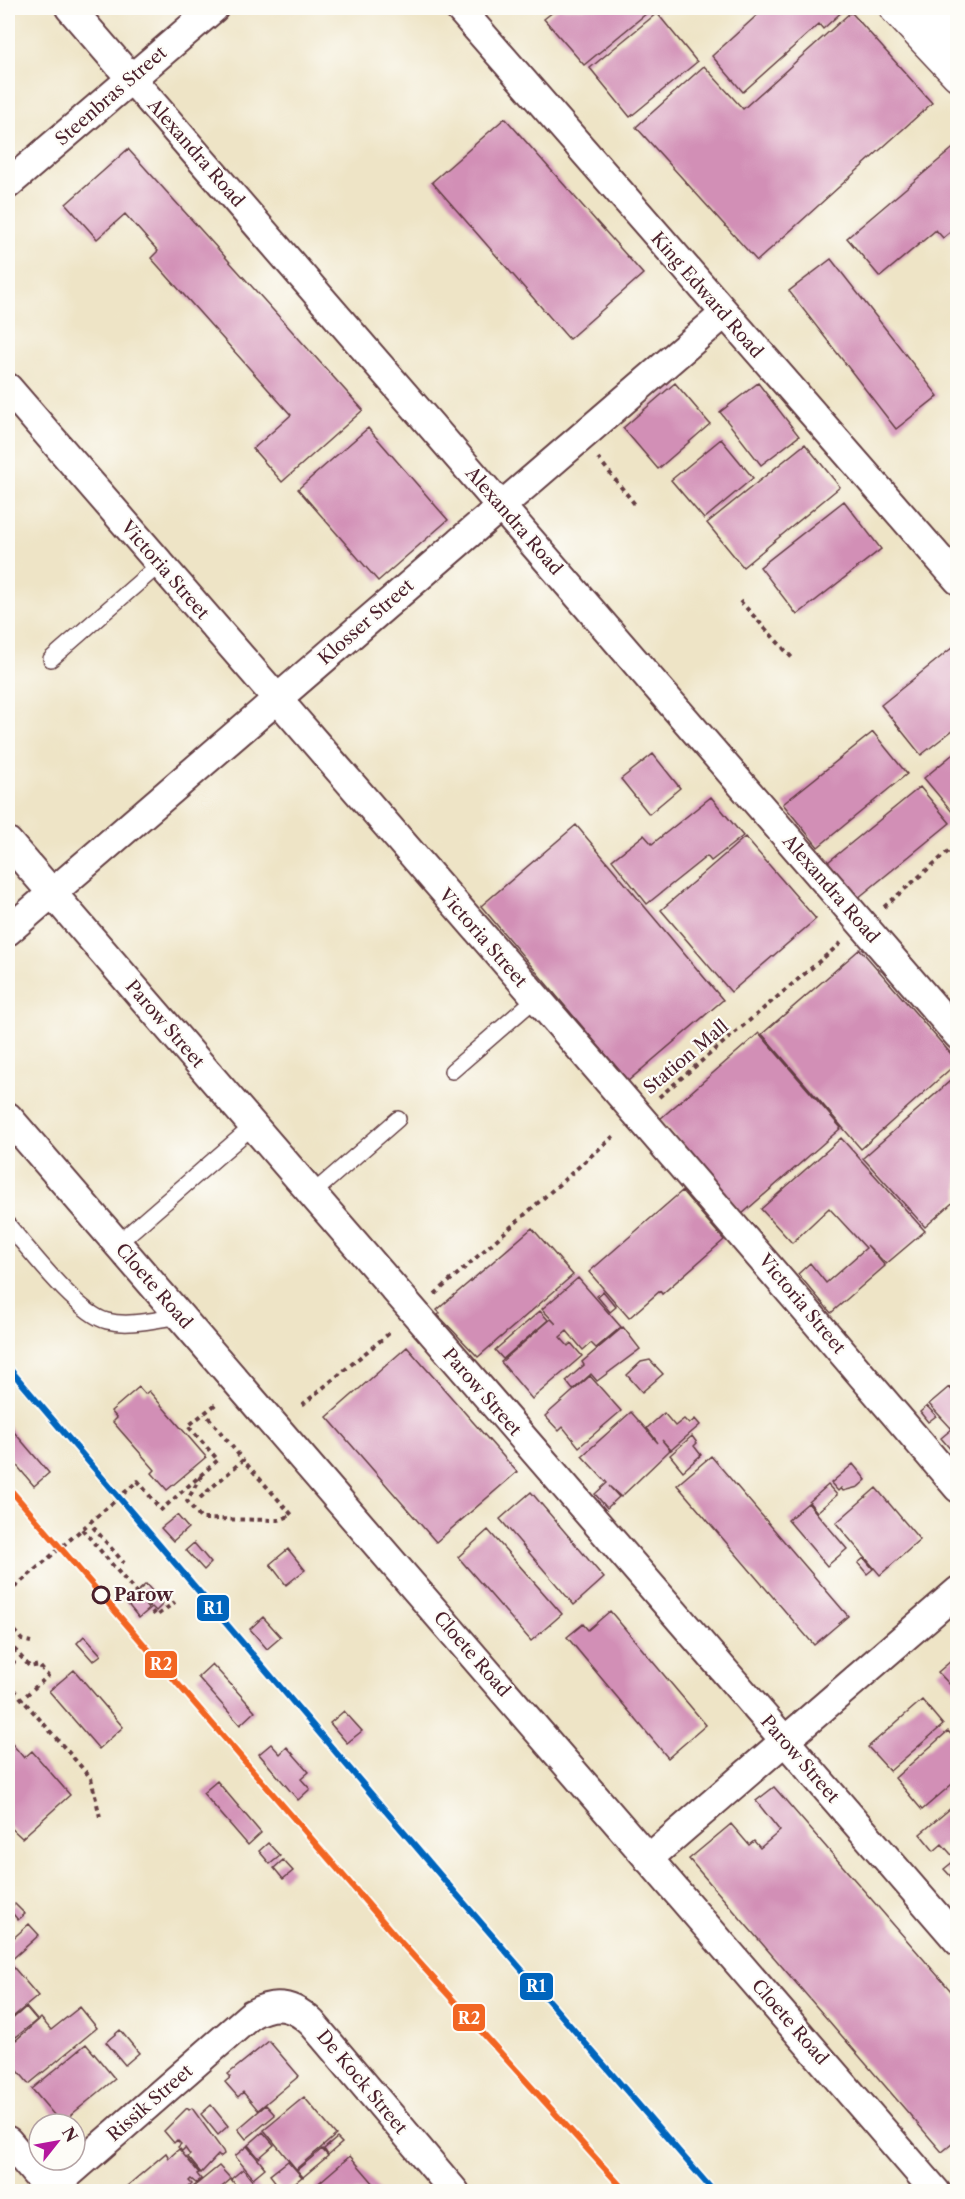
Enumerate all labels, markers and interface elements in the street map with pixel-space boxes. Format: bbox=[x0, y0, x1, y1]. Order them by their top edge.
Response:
street label: Steenbras Street bbox=[51, 41, 172, 150]
street label: Alexandra Road bbox=[142, 94, 249, 212]
street label: King Edward Road bbox=[646, 228, 768, 363]
street label: Alexandra Road bbox=[460, 462, 567, 580]
street label: Victoria Street bbox=[116, 515, 214, 624]
street label: Klosser Street bbox=[314, 574, 419, 669]
street label: Alexandra Road bbox=[777, 830, 884, 948]
street label: Victoria Street bbox=[434, 883, 532, 992]
street label: Parow Street bbox=[121, 976, 210, 1073]
street label: Station Mall bbox=[639, 1015, 733, 1099]
street label: Cloete Road bbox=[111, 1239, 197, 1333]
street label: Victoria Street bbox=[753, 1249, 851, 1359]
street label: Parow Street bbox=[438, 1344, 527, 1441]
place label: Parow bbox=[114, 1584, 174, 1606]
marker: Parow bbox=[92, 1586, 110, 1604]
line badge: R1 bbox=[196, 1594, 230, 1622]
text: R1 bbox=[203, 1598, 224, 1618]
street label: Cloete Road bbox=[429, 1607, 515, 1701]
line badge: R2 bbox=[144, 1650, 178, 1679]
text: R2 bbox=[150, 1654, 172, 1674]
street label: Parow Street bbox=[756, 1711, 845, 1808]
line badge: R1 bbox=[519, 1972, 554, 2001]
street label: Cloete Road bbox=[747, 1975, 833, 2069]
text: R1 bbox=[526, 1976, 547, 1996]
line badge: R2 bbox=[452, 2003, 486, 2032]
text: R2 bbox=[458, 2008, 480, 2028]
street label: De Kock Street bbox=[312, 2025, 412, 2139]
street label: Rissik Street bbox=[103, 2060, 198, 2146]
north arrow bbox=[27, 2112, 87, 2172]
text: N bbox=[58, 2123, 82, 2145]

